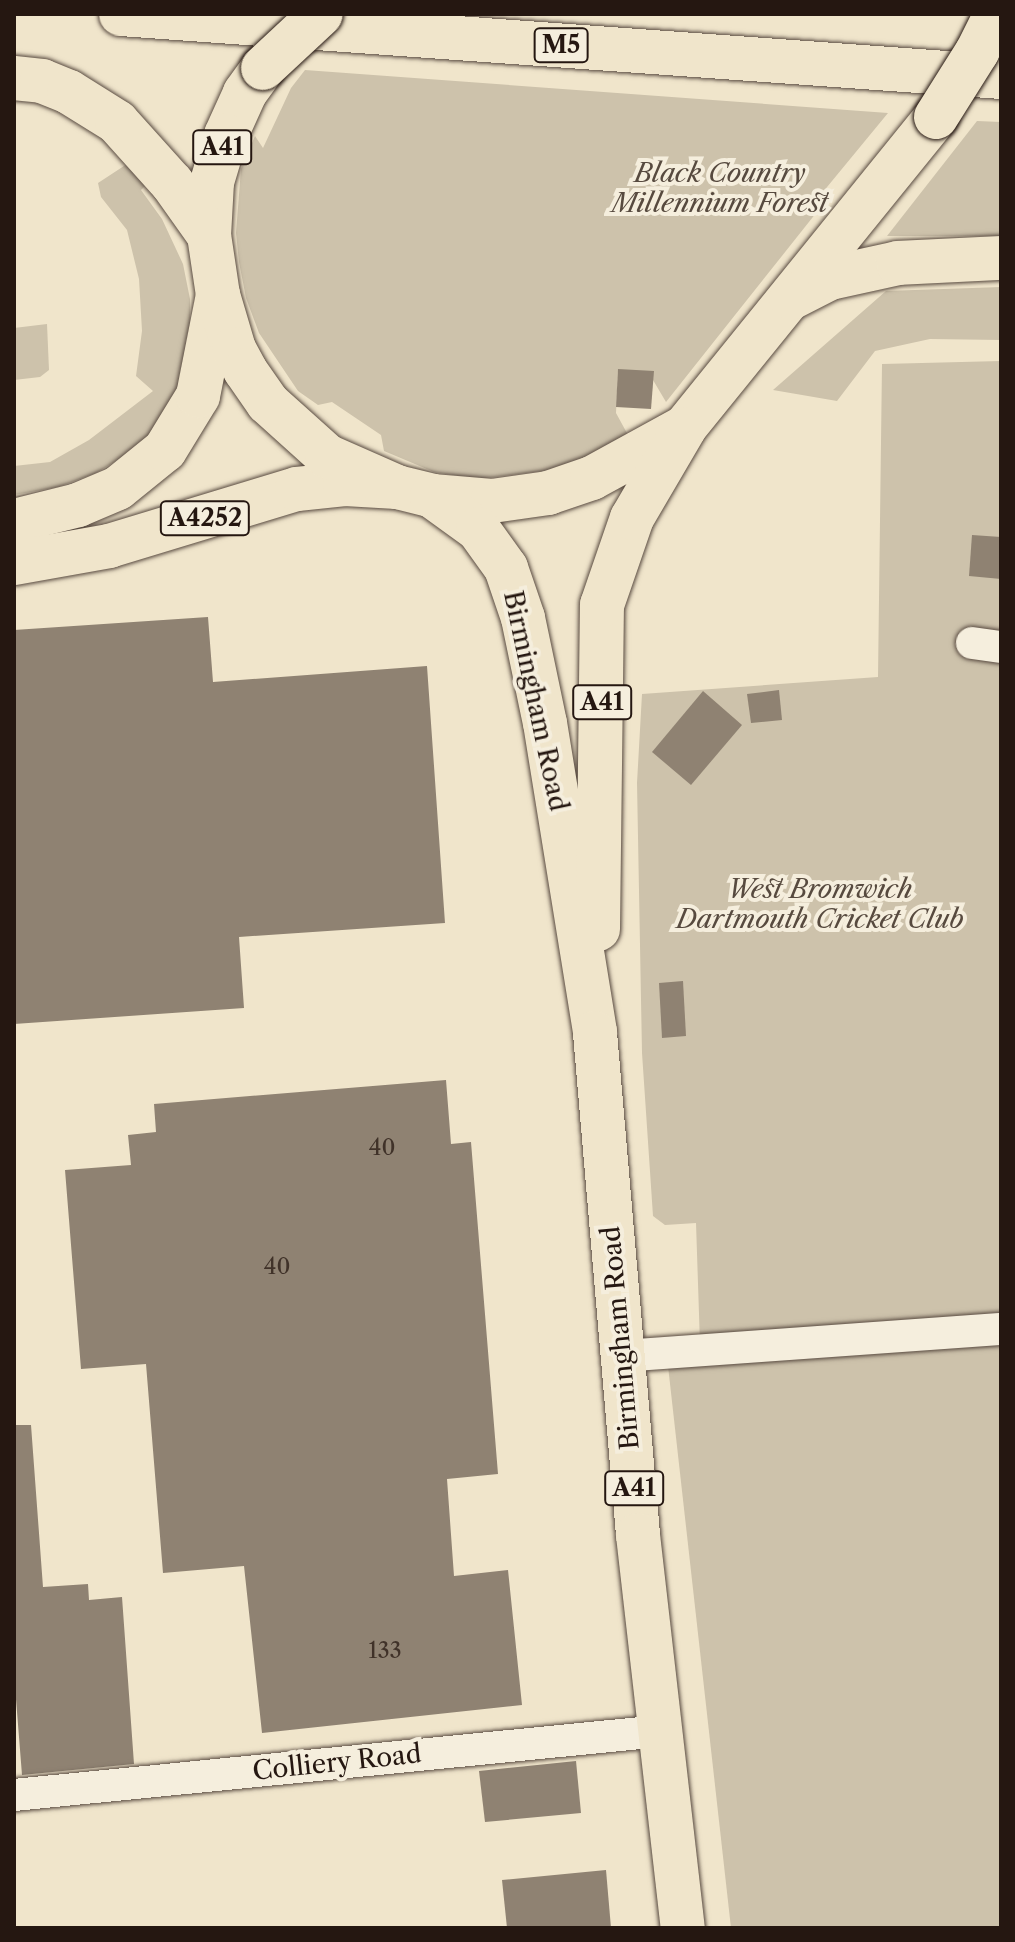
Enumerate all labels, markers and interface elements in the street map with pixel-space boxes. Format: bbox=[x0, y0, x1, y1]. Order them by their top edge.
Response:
road number: M5 bbox=[533, 25, 589, 65]
road number: A41 bbox=[192, 127, 252, 167]
park label: Black Country Millennium Forest bbox=[612, 158, 828, 220]
road number: A4252 bbox=[159, 498, 251, 538]
street label: Birmingham Road bbox=[496, 588, 574, 814]
road number: A41 bbox=[572, 682, 632, 722]
park label: West Bromwich Dartmouth Cricket Club bbox=[676, 874, 964, 936]
house number: 40 bbox=[369, 1135, 395, 1161]
street label: Birmingham Road bbox=[596, 1225, 646, 1451]
house number: 40 bbox=[264, 1254, 290, 1280]
road number: A41 bbox=[604, 1468, 664, 1508]
house number: 133 bbox=[368, 1638, 402, 1664]
street label: Colliery Road bbox=[251, 1739, 423, 1787]

